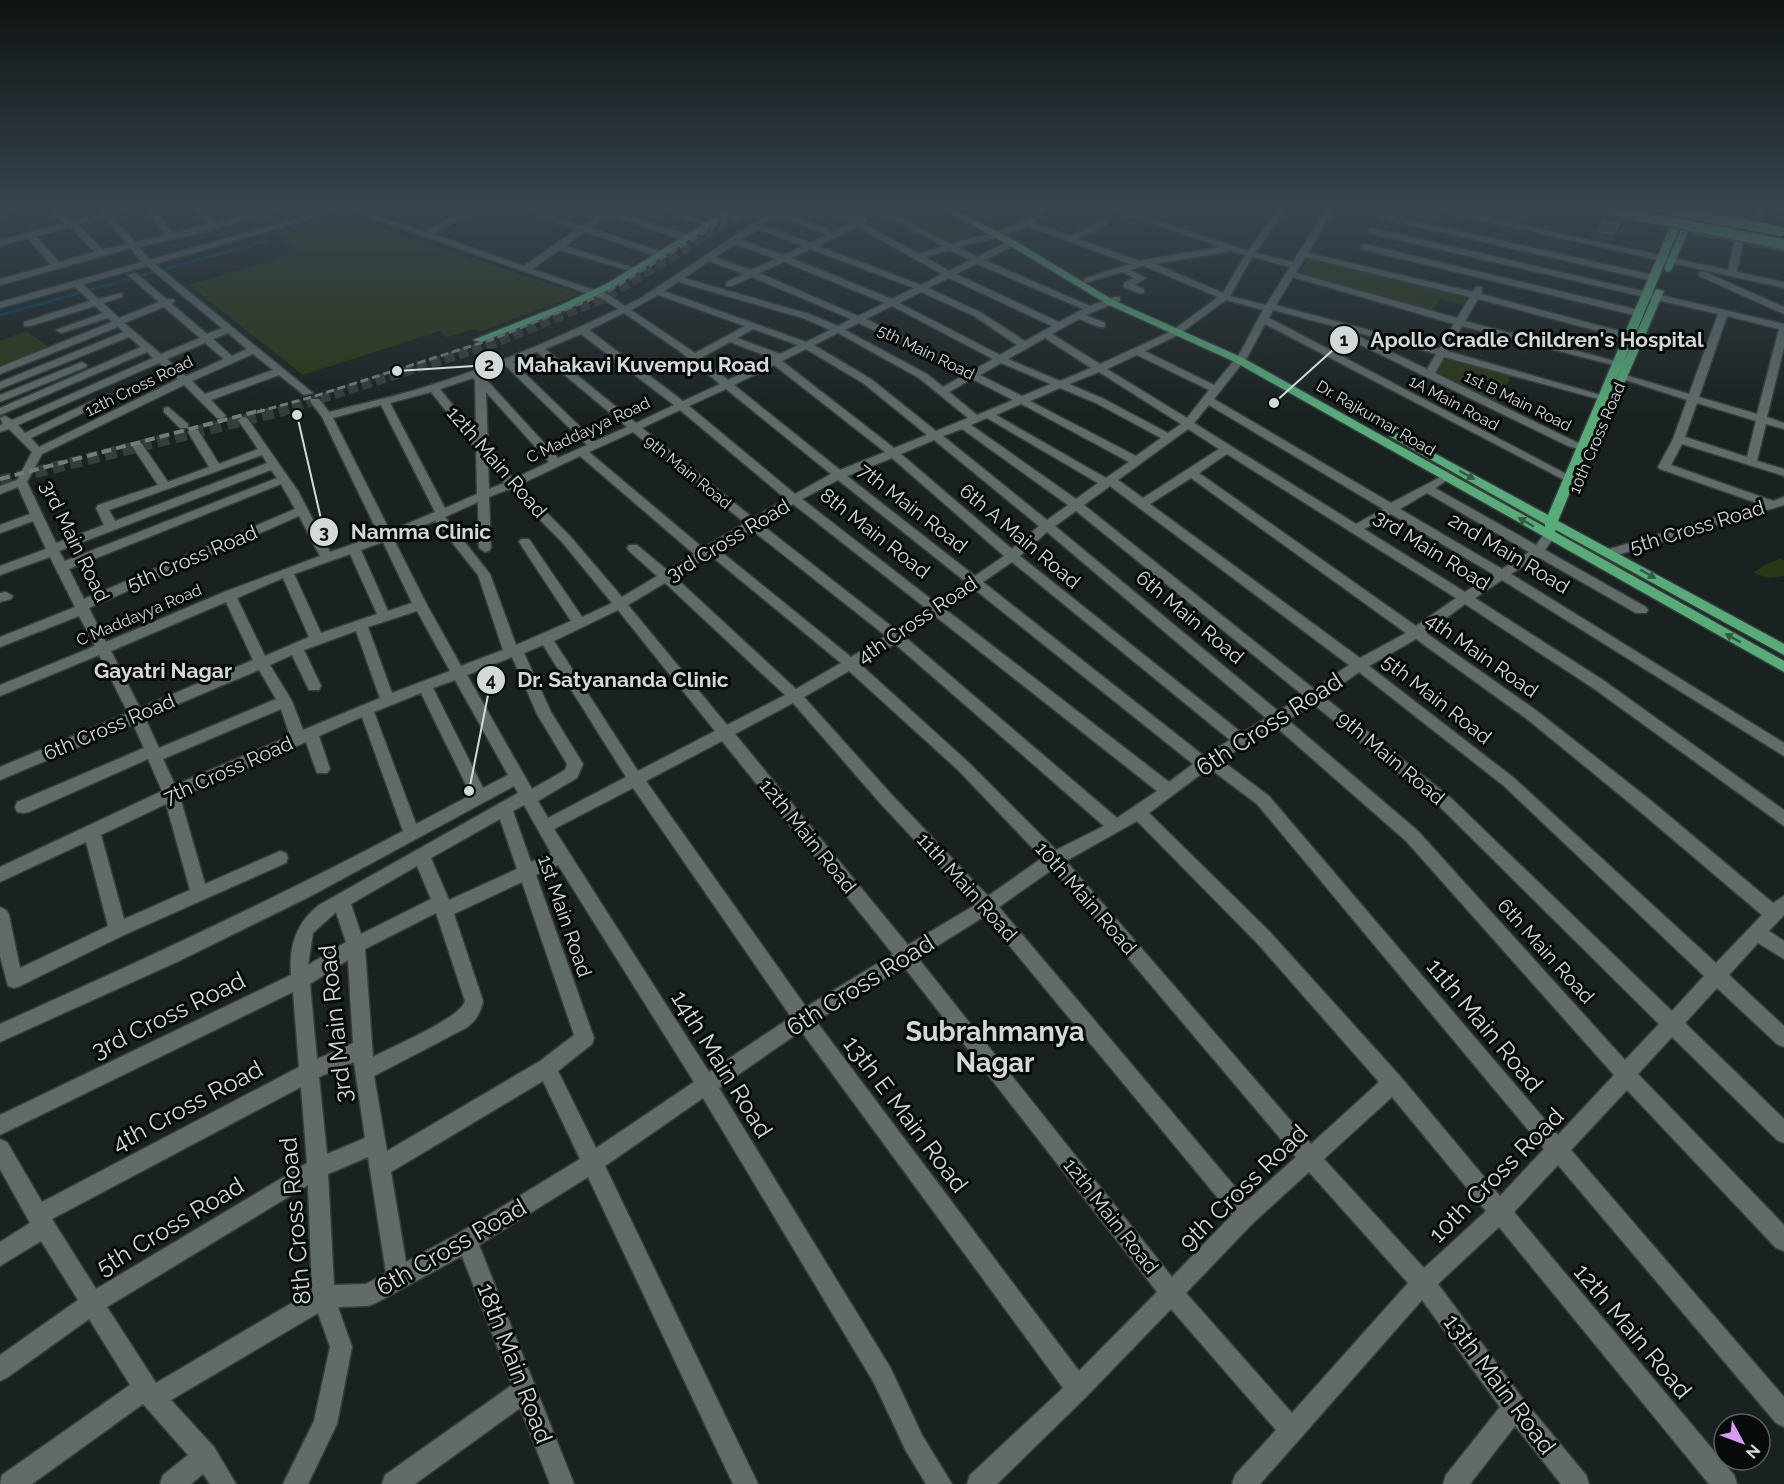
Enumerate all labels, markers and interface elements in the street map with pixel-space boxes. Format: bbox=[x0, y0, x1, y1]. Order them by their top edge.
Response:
street label: 5th Main Road bbox=[874, 320, 978, 384]
callout: Apollo Cradle Children's Hospital bbox=[1329, 320, 1716, 359]
text: Apollo Cradle Children's Hospital bbox=[1370, 327, 1704, 352]
text: 1 bbox=[1340, 329, 1349, 350]
callout: Mahakavi Kuvempu Road bbox=[474, 346, 781, 385]
street label: 12th Cross Road bbox=[82, 352, 196, 420]
text: Mahakavi Kuvempu Road bbox=[516, 352, 770, 377]
text: 2 bbox=[484, 354, 494, 375]
street label: 1st B Main Road bbox=[1461, 367, 1575, 435]
street label: 1A Main Road bbox=[1406, 371, 1502, 435]
street label: Dr. Rajkumar Road bbox=[1313, 376, 1439, 460]
street label: 10th Cross Road bbox=[1565, 379, 1629, 497]
street label: C Maddayya Road bbox=[523, 393, 653, 467]
street label: 12th Main Road bbox=[442, 401, 552, 523]
street label: 9th Main Road bbox=[641, 431, 735, 513]
street label: 7th Main Road bbox=[854, 458, 972, 558]
one-way arrow bbox=[1458, 470, 1475, 480]
street label: 3rd Main Road bbox=[35, 476, 115, 606]
street label: 6th A Main Road bbox=[955, 478, 1085, 594]
street label: 8th Main Road bbox=[815, 483, 935, 583]
street label: 3rd Cross Road bbox=[662, 494, 794, 586]
street label: 5th Cross Road bbox=[1627, 495, 1767, 559]
street label: 3rd Main Road bbox=[1369, 505, 1495, 595]
street label: 2nd Main Road bbox=[1444, 507, 1574, 599]
callout: Namma Clinic bbox=[309, 512, 503, 551]
one-way arrow bbox=[1518, 517, 1534, 528]
text: Namma Clinic bbox=[351, 519, 491, 544]
street label: 5th Cross Road bbox=[123, 520, 261, 596]
text: 3 bbox=[319, 521, 329, 542]
street label: 6th Main Road bbox=[1131, 565, 1249, 669]
one-way arrow bbox=[1640, 569, 1657, 579]
street label: 4th Cross Road bbox=[853, 571, 981, 669]
street label: C Maddayya Road bbox=[73, 580, 205, 650]
street label: 4th Main Road bbox=[1421, 607, 1543, 703]
one-way arrow bbox=[1724, 633, 1741, 643]
street label: 5th Main Road bbox=[1378, 649, 1496, 749]
district label: Gayatri Nagar bbox=[94, 658, 232, 683]
callout: Dr. Satyananda Clinic bbox=[476, 660, 741, 699]
street label: 6th Cross Road bbox=[1191, 666, 1347, 782]
text: Dr. Satyananda Clinic bbox=[517, 667, 729, 692]
text: 4 bbox=[486, 669, 496, 690]
street label: 6th Cross Road bbox=[40, 689, 178, 765]
street label: 9th Main Road bbox=[1332, 706, 1450, 810]
street label: 7th Cross Road bbox=[160, 731, 296, 809]
street label: 12th Main Road bbox=[755, 774, 861, 898]
street label: 11th Main Road bbox=[912, 828, 1022, 946]
street label: 10th Main Road bbox=[1030, 837, 1142, 959]
street label: 1st Main Road bbox=[533, 852, 597, 980]
street label: 6th Main Road bbox=[1493, 894, 1599, 1008]
street label: 6th Cross Road bbox=[781, 928, 939, 1042]
street label: 3rd Main Road bbox=[312, 943, 358, 1105]
street label: 11th Main Road bbox=[1421, 952, 1549, 1098]
street label: 3rd Cross Road bbox=[86, 965, 250, 1065]
street label: 14th Main Road bbox=[665, 985, 779, 1143]
district label: Subrahmanya Nagar bbox=[905, 1016, 1085, 1078]
street label: 13th E Main Road bbox=[838, 1030, 974, 1198]
street label: 4th Cross Road bbox=[107, 1054, 267, 1158]
street label: 10th Cross Road bbox=[1423, 1102, 1569, 1248]
street label: 9th Cross Road bbox=[1173, 1118, 1313, 1256]
street label: 8th Cross Road bbox=[273, 1136, 317, 1306]
street label: 12th Main Road bbox=[1058, 1154, 1164, 1278]
street label: 5th Cross Road bbox=[91, 1171, 249, 1281]
street label: 6th Cross Road bbox=[371, 1192, 531, 1302]
street label: 12th Main Road bbox=[1568, 1257, 1698, 1405]
street label: 18th Main Road bbox=[471, 1279, 559, 1447]
street label: 13th Main Road bbox=[1438, 1308, 1562, 1460]
north arrow bbox=[1712, 1412, 1772, 1472]
text: N bbox=[1742, 1441, 1764, 1462]

